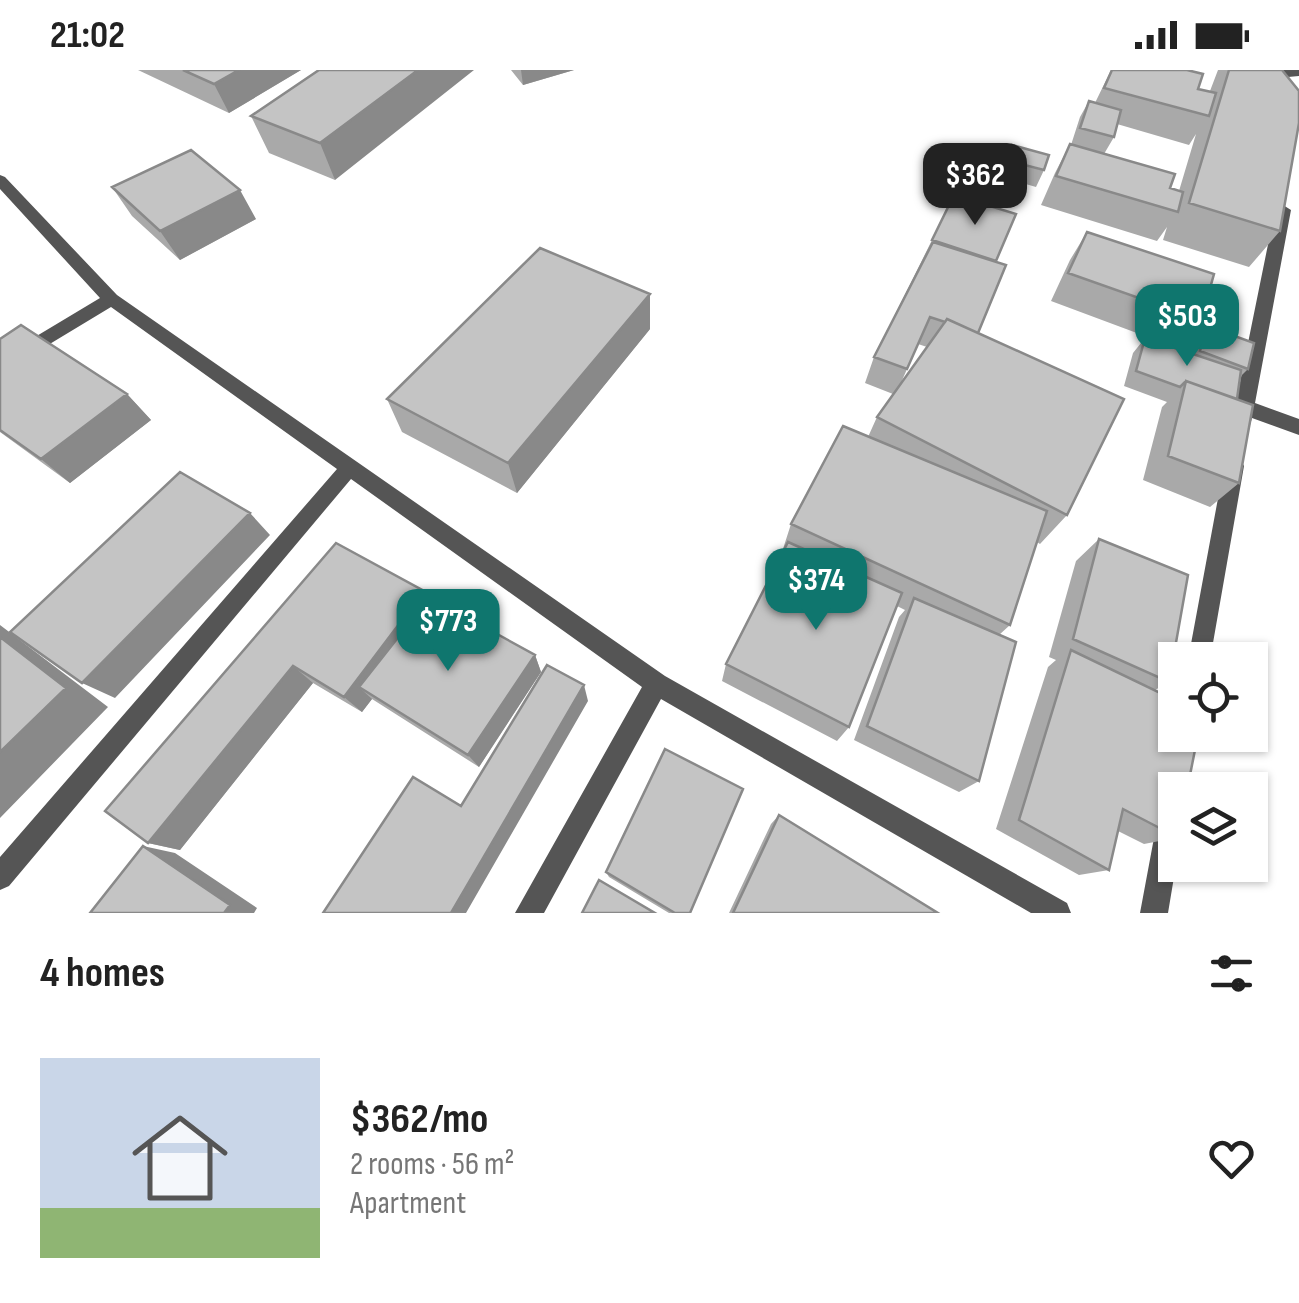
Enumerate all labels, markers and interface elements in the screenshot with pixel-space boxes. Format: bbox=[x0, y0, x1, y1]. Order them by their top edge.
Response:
text: 21:02 bbox=[50, 13, 125, 58]
pin: $362 bbox=[916, 143, 1034, 228]
text: $362 bbox=[945, 156, 1005, 195]
pin: $503 bbox=[1128, 284, 1246, 369]
text: $503 bbox=[1157, 297, 1217, 336]
pin: $374 bbox=[757, 548, 875, 633]
text: $374 bbox=[787, 561, 845, 600]
pin: $773 bbox=[389, 589, 507, 674]
text: $773 bbox=[419, 602, 477, 641]
map controls bbox=[1158, 642, 1268, 882]
button: locate bbox=[1158, 642, 1268, 752]
button: layers bbox=[1158, 772, 1268, 882]
icon: filters bbox=[1204, 946, 1259, 1001]
text: 4 homes bbox=[40, 948, 165, 999]
text: $362/mo bbox=[350, 1094, 488, 1145]
icon: home bbox=[120, 1098, 240, 1218]
icon: heart bbox=[1204, 1131, 1259, 1186]
text: 2 rooms · 56 m² bbox=[350, 1145, 515, 1184]
text: Apartment bbox=[350, 1184, 466, 1223]

